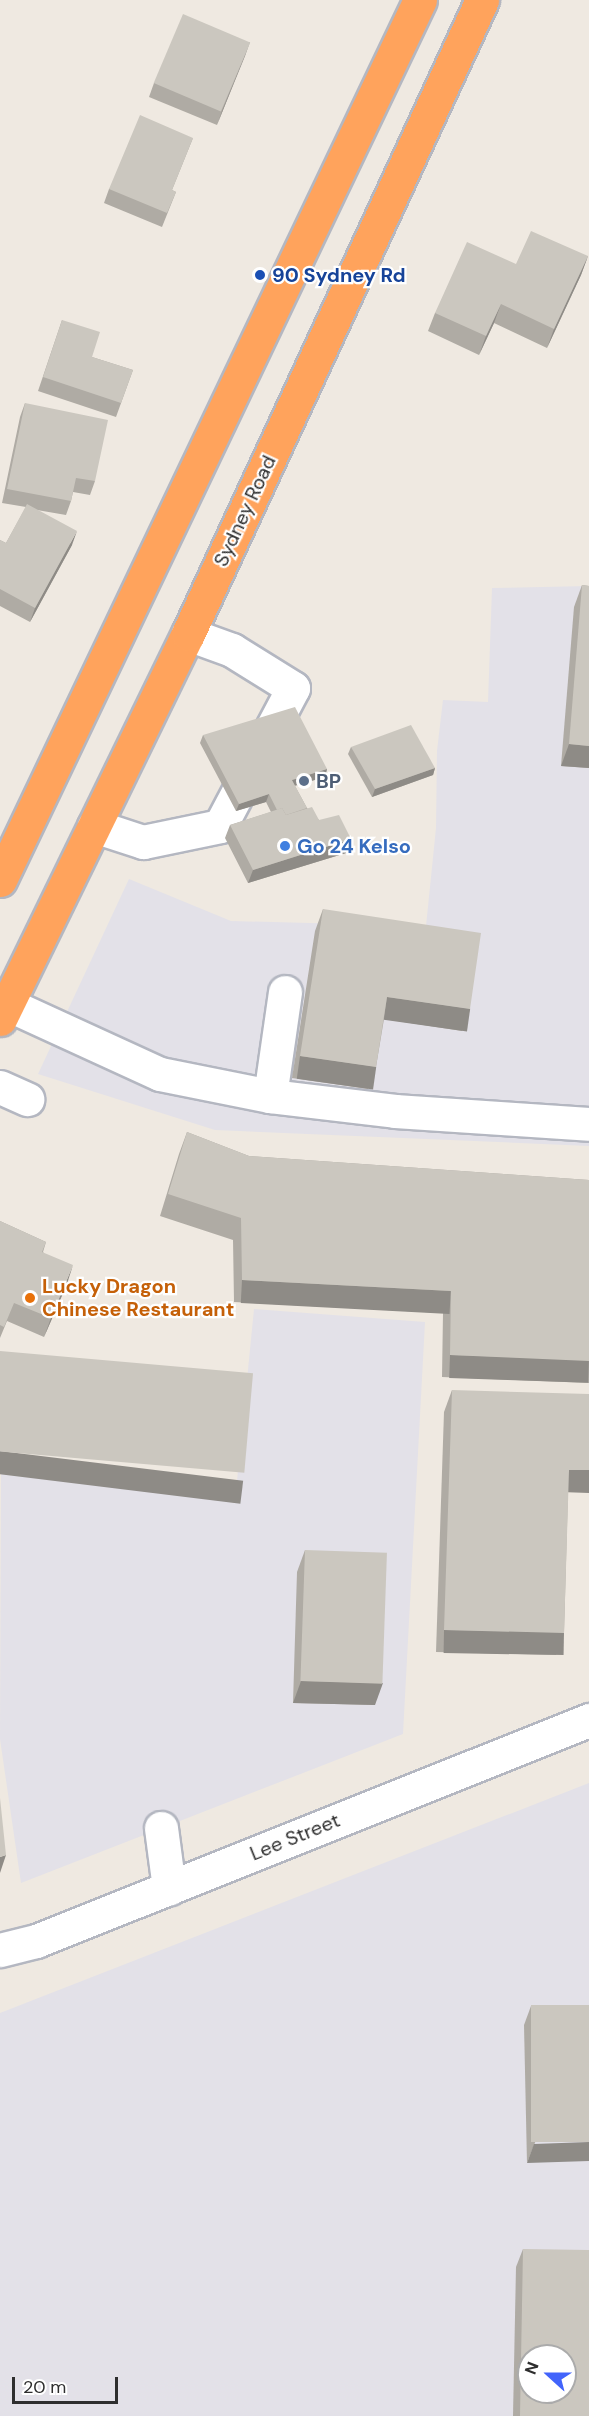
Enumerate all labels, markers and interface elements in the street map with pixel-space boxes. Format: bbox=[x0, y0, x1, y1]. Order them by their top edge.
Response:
place label: 90 Sydney Rd bbox=[272, 263, 406, 287]
marker: 90 Sydney Rd bbox=[253, 268, 267, 282]
street label: Sydney Road bbox=[209, 452, 281, 570]
place label: BP bbox=[316, 769, 341, 793]
marker: BP bbox=[297, 774, 311, 788]
place label: Go 24 Kelso bbox=[297, 834, 411, 858]
marker: Go 24 Kelso bbox=[278, 839, 292, 853]
place label: Lucky Dragon Chinese Restaurant bbox=[42, 1274, 234, 1321]
marker: Lucky Dragon Chinese Restaurant bbox=[23, 1291, 37, 1305]
street label: Lee Street bbox=[247, 1808, 343, 1866]
north arrow bbox=[517, 2344, 577, 2404]
text: N bbox=[520, 2359, 543, 2377]
scale bar bbox=[15, 2365, 122, 2403]
text: 20 m bbox=[23, 2375, 66, 2399]

